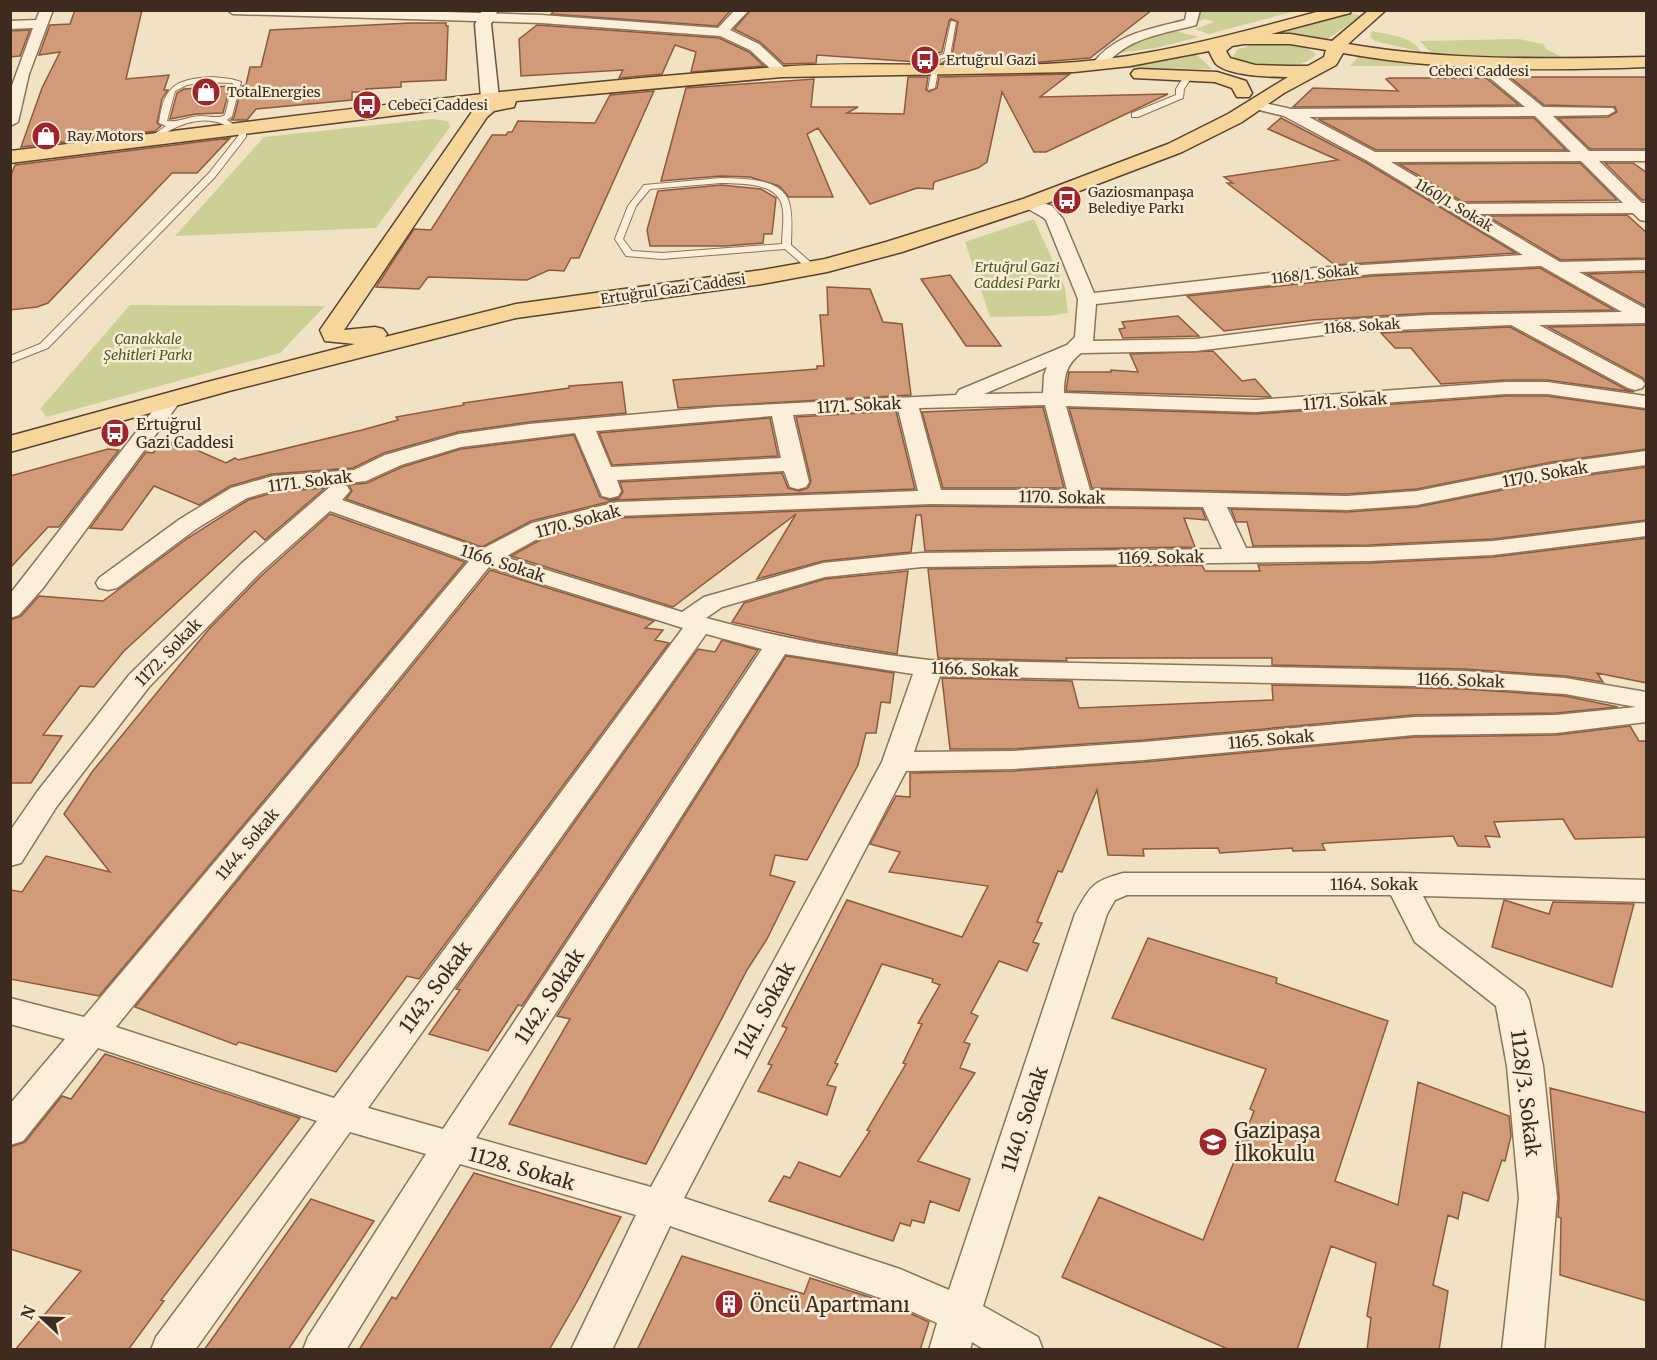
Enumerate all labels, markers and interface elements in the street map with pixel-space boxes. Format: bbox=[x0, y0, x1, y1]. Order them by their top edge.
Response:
bus stop icon: Ertuğrul Gazi bbox=[909, 44, 941, 76]
place label: Ertuğrul Gazi bbox=[946, 51, 1037, 69]
street label: Cebeci Caddesi bbox=[1429, 62, 1529, 80]
shop icon: TotalEnergies bbox=[190, 76, 222, 108]
place label: TotalEnergies bbox=[227, 83, 321, 101]
bus stop icon: Cebeci Caddesi bbox=[351, 89, 383, 121]
place label: Cebeci Caddesi bbox=[388, 96, 488, 114]
shop icon: Ray Motors bbox=[30, 120, 62, 152]
place label: Ray Motors bbox=[67, 127, 144, 145]
street label: 1160/1. Sokak bbox=[1412, 175, 1497, 236]
place label: Gaziosmanpaşa Belediye Parkı bbox=[1088, 183, 1195, 217]
bus stop icon: Gaziosmanpaşa Belediye Parkı bbox=[1051, 184, 1083, 216]
park label: Ertuğrul Gazi Caddesi Parkı bbox=[974, 258, 1060, 292]
street label: 1168/1. Sokak bbox=[1270, 260, 1360, 288]
street label: Ertuğrul Gazi Caddesi bbox=[599, 270, 747, 308]
street label: 1168. Sokak bbox=[1323, 314, 1401, 338]
park label: Çanakkale Şehitleri Parkı bbox=[104, 330, 193, 364]
street label: 1171. Sokak bbox=[1302, 388, 1389, 414]
street label: 1171. Sokak bbox=[816, 393, 903, 417]
place label: Ertuğrul Gazi Caddesi bbox=[136, 414, 234, 452]
bus stop icon: Ertuğrul Gazi Caddesi bbox=[99, 417, 131, 449]
street label: 1170. Sokak bbox=[1500, 456, 1590, 491]
street label: 1171. Sokak bbox=[267, 466, 354, 496]
street label: 1170. Sokak bbox=[1018, 486, 1106, 508]
street label: 1170. Sokak bbox=[533, 500, 623, 542]
street label: 1166. Sokak bbox=[458, 540, 549, 586]
street label: 1169. Sokak bbox=[1118, 546, 1205, 568]
street label: 1172. Sokak bbox=[131, 613, 206, 690]
street label: 1166. Sokak bbox=[931, 657, 1020, 681]
street label: 1166. Sokak bbox=[1417, 668, 1506, 692]
street label: 1165. Sokak bbox=[1227, 725, 1316, 753]
street label: 1144. Sokak bbox=[211, 803, 283, 884]
street label: 1164. Sokak bbox=[1330, 874, 1419, 894]
street label: 1143. Sokak bbox=[393, 936, 477, 1038]
street label: 1142. Sokak bbox=[509, 943, 589, 1049]
street label: 1141. Sokak bbox=[728, 957, 800, 1062]
street label: 1128/3. Sokak bbox=[1506, 1028, 1546, 1158]
street label: 1140. Sokak bbox=[995, 1063, 1053, 1175]
place label: Gazipaşa İlkokulu bbox=[1234, 1118, 1321, 1166]
school or university icon: Gazipaşa İlkokulu bbox=[1197, 1126, 1229, 1158]
street label: 1128. Sokak bbox=[466, 1141, 579, 1195]
north arrow bbox=[12, 1288, 72, 1348]
building icon: Öncü Apartmanı bbox=[713, 1288, 745, 1320]
place label: Öncü Apartmanı bbox=[750, 1292, 910, 1317]
text: N bbox=[16, 1302, 40, 1322]

